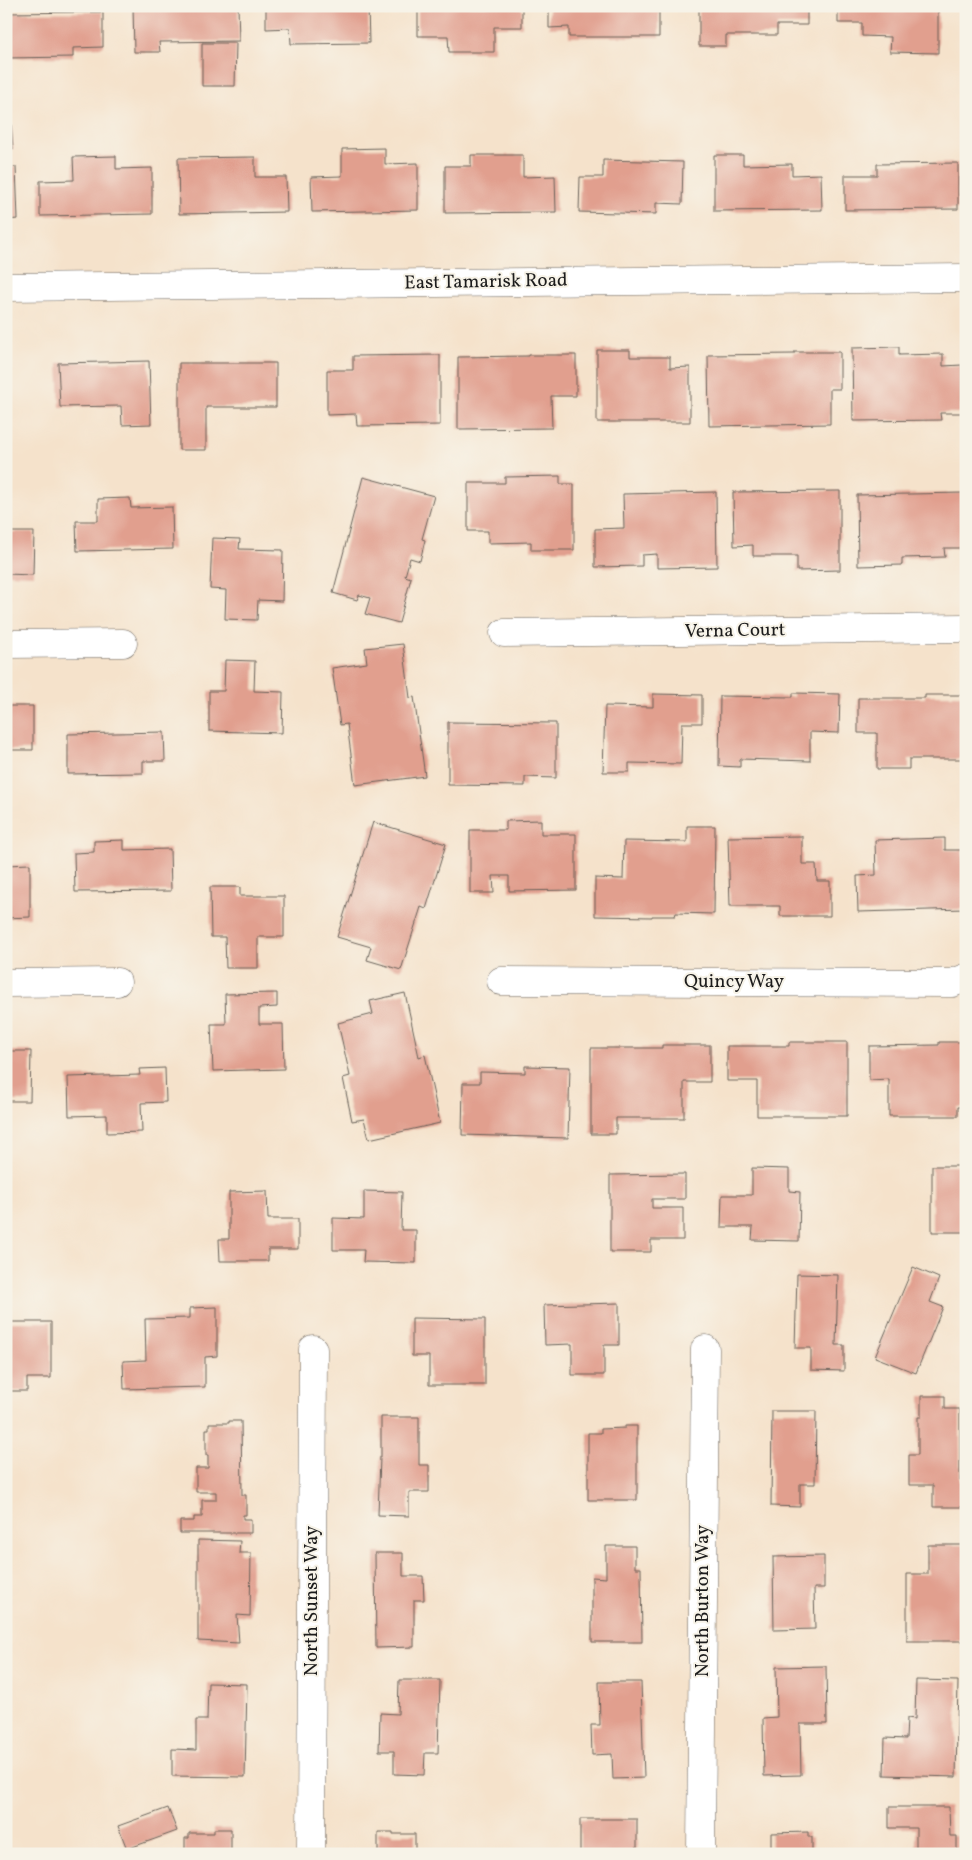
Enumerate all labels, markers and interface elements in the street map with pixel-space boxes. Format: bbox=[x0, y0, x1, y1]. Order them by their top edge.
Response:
street label: East Tamarisk Road bbox=[404, 268, 568, 296]
street label: Verna Court bbox=[684, 617, 786, 645]
street label: Quincy Way bbox=[684, 969, 784, 995]
street label: North Burton Way bbox=[690, 1525, 716, 1677]
street label: North Sunset Way bbox=[299, 1526, 325, 1676]

